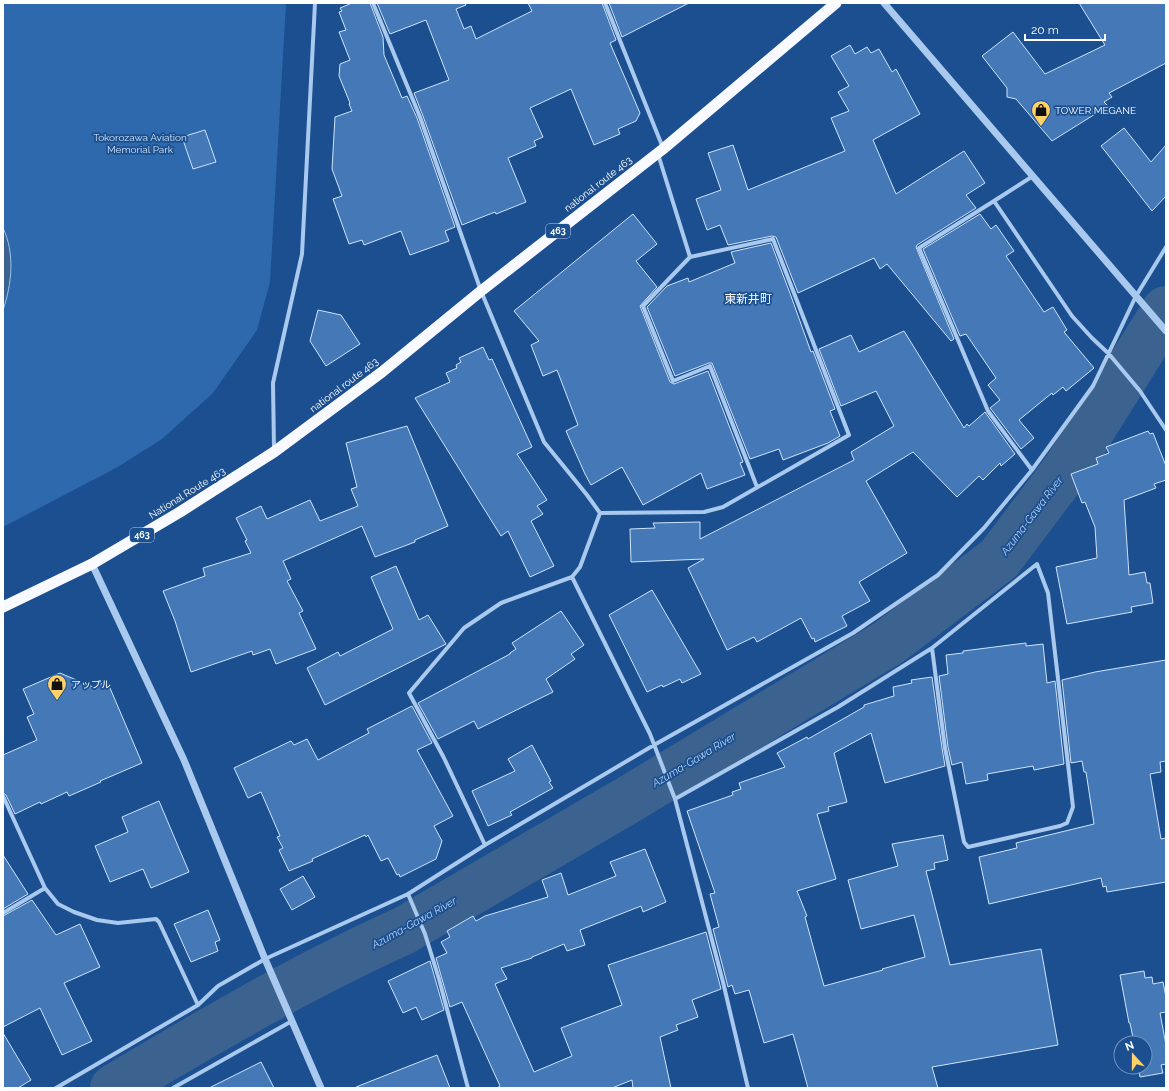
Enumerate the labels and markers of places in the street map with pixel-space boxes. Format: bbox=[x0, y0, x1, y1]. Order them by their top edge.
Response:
shop icon: TOWER MEGANE bbox=[1030, 99, 1052, 127]
place label: TOWER MEGANE bbox=[1055, 105, 1136, 116]
shop icon: アップル bbox=[46, 673, 68, 701]
place label: アップル bbox=[71, 679, 111, 690]

